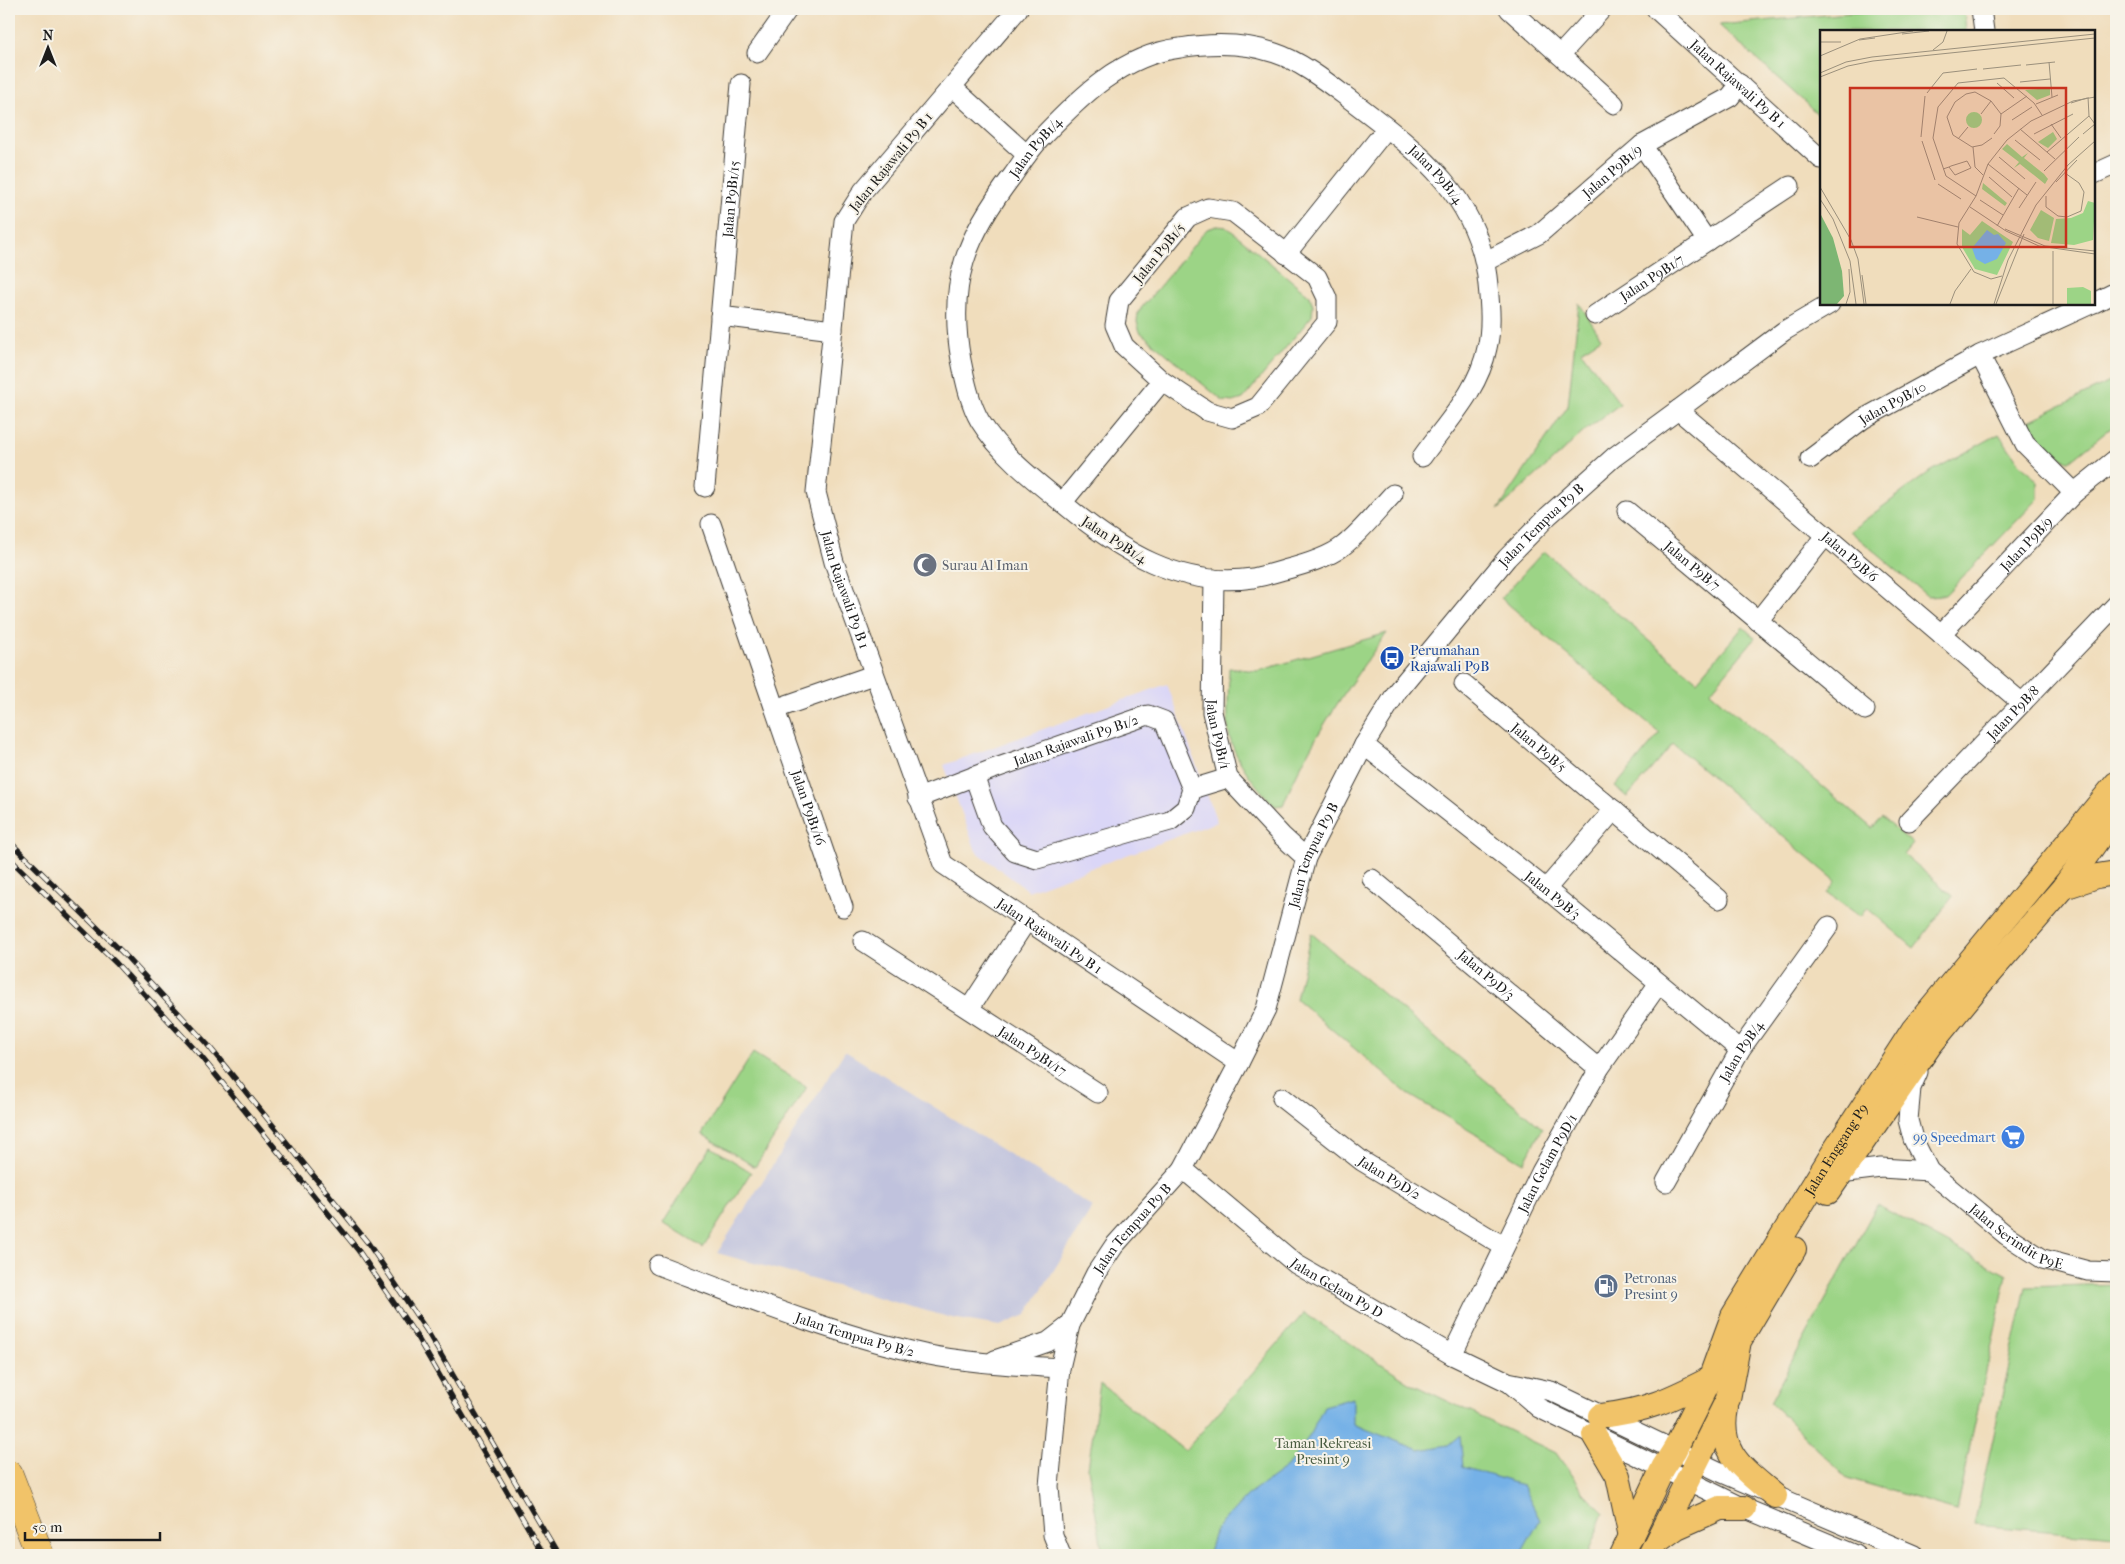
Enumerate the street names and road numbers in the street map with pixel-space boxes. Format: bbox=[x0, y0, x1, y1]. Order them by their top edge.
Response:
street label: Jalan Rajawali P9 B 1 bbox=[1686, 35, 1789, 131]
street label: Jalan Rajawali P9 B 1 bbox=[845, 109, 936, 216]
street label: Jalan P9B1/4 bbox=[1005, 113, 1066, 182]
street label: Jalan P9B1/9 bbox=[1578, 140, 1645, 202]
street label: Jalan P9B1/4 bbox=[1404, 141, 1468, 208]
street label: Jalan P9B1/15 bbox=[719, 160, 743, 239]
street label: Jalan P9B1/5 bbox=[1129, 220, 1188, 287]
street label: Jalan P9B1/7 bbox=[1616, 250, 1687, 305]
street label: Jalan P9B/10 bbox=[1854, 378, 1929, 428]
street label: Jalan Tempua P9 B bbox=[1494, 480, 1587, 571]
street label: Jalan P9B1/4 bbox=[1077, 512, 1150, 568]
street label: Jalan P9B/9 bbox=[1996, 513, 2056, 575]
street label: Jalan P9B/6 bbox=[1818, 527, 1882, 586]
street label: Jalan Rajawali P9 B 1 bbox=[818, 528, 873, 651]
street label: Jalan P9B/7 bbox=[1660, 537, 1724, 594]
street label: Jalan P9B/8 bbox=[1982, 682, 2043, 744]
street label: Jalan P9B1/1 bbox=[1203, 698, 1234, 771]
street label: Jalan Rajawali P9 B1/2 bbox=[1010, 711, 1140, 770]
street label: Jalan P9B/5 bbox=[1507, 718, 1570, 775]
street label: Jalan P9B1/16 bbox=[788, 767, 830, 848]
street label: Jalan Tempua P9 B bbox=[1284, 799, 1342, 911]
street label: Jalan P9B/3 bbox=[1521, 866, 1584, 923]
street label: Jalan Rajawali P9 B 1 bbox=[993, 894, 1106, 977]
street label: Jalan P9D/3 bbox=[1454, 945, 1518, 1003]
street label: Jalan P9B/4 bbox=[1715, 1017, 1767, 1085]
street label: Jalan P9B1/17 bbox=[994, 1022, 1070, 1079]
street label: Jalan Enggang P9 bbox=[1800, 1100, 1872, 1199]
street label: Jalan Gelam P9D/1 bbox=[1514, 1111, 1580, 1217]
street label: Jalan P9D/2 bbox=[1354, 1152, 1424, 1203]
street label: Jalan Tempua P9 B bbox=[1089, 1180, 1175, 1278]
street label: Jalan Serindit P9E bbox=[1965, 1199, 2065, 1273]
street label: Jalan Gelam P9 D bbox=[1286, 1254, 1387, 1322]
street label: Jalan Tempua P9 B/2 bbox=[792, 1308, 916, 1360]

